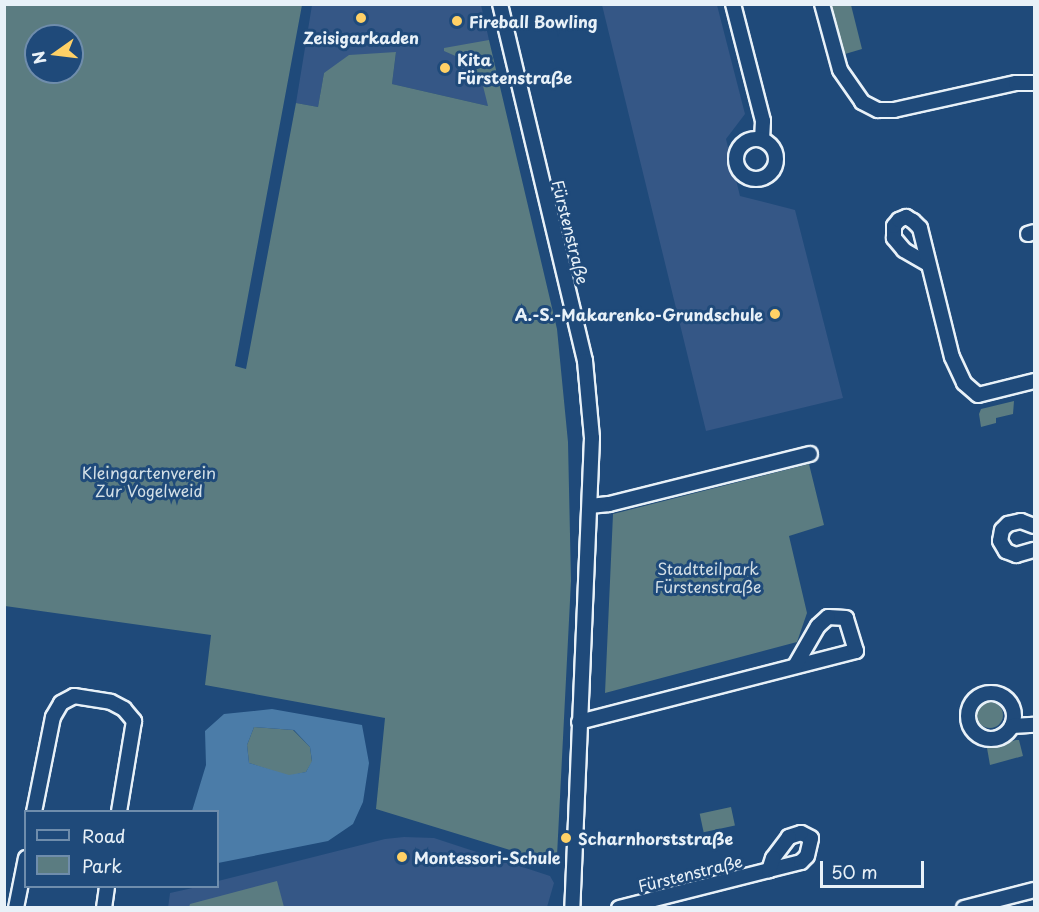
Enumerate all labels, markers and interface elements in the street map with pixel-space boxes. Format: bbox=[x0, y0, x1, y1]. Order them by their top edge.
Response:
marker: Zeisigarkaden bbox=[354, 11, 368, 25]
place label: Fireball Bowling bbox=[469, 11, 598, 31]
marker: Fireball Bowling bbox=[450, 14, 464, 28]
north arrow bbox=[24, 24, 84, 84]
place label: Zeisigarkaden bbox=[303, 27, 419, 47]
text: N bbox=[25, 49, 52, 67]
place label: Kita Fürstenstraße bbox=[457, 49, 572, 87]
marker: Kita Fürstenstraße bbox=[438, 61, 452, 75]
street label: Fürstenstraße bbox=[549, 178, 593, 286]
place label: A.-S.-Makarenko-Grundschule bbox=[515, 304, 763, 324]
marker: A.-S.-Makarenko-Grundschule bbox=[768, 307, 782, 321]
park label: Kleingartenverein Zur Vogelweid bbox=[82, 462, 216, 500]
park label: Stadtteilpark Fürstenstraße bbox=[654, 558, 762, 596]
legend bbox=[24, 810, 219, 888]
text: Road bbox=[82, 822, 126, 849]
place label: Scharnhorststraße bbox=[578, 828, 733, 848]
marker: Scharnhorststraße bbox=[559, 831, 573, 845]
place label: Montessori-Schule bbox=[414, 847, 561, 867]
scale bar bbox=[823, 849, 926, 887]
marker: Montessori-Schule bbox=[395, 850, 409, 864]
street label: Fürstenstraße bbox=[636, 851, 744, 895]
text: Park bbox=[82, 852, 122, 879]
text: 50 m bbox=[831, 858, 878, 885]

